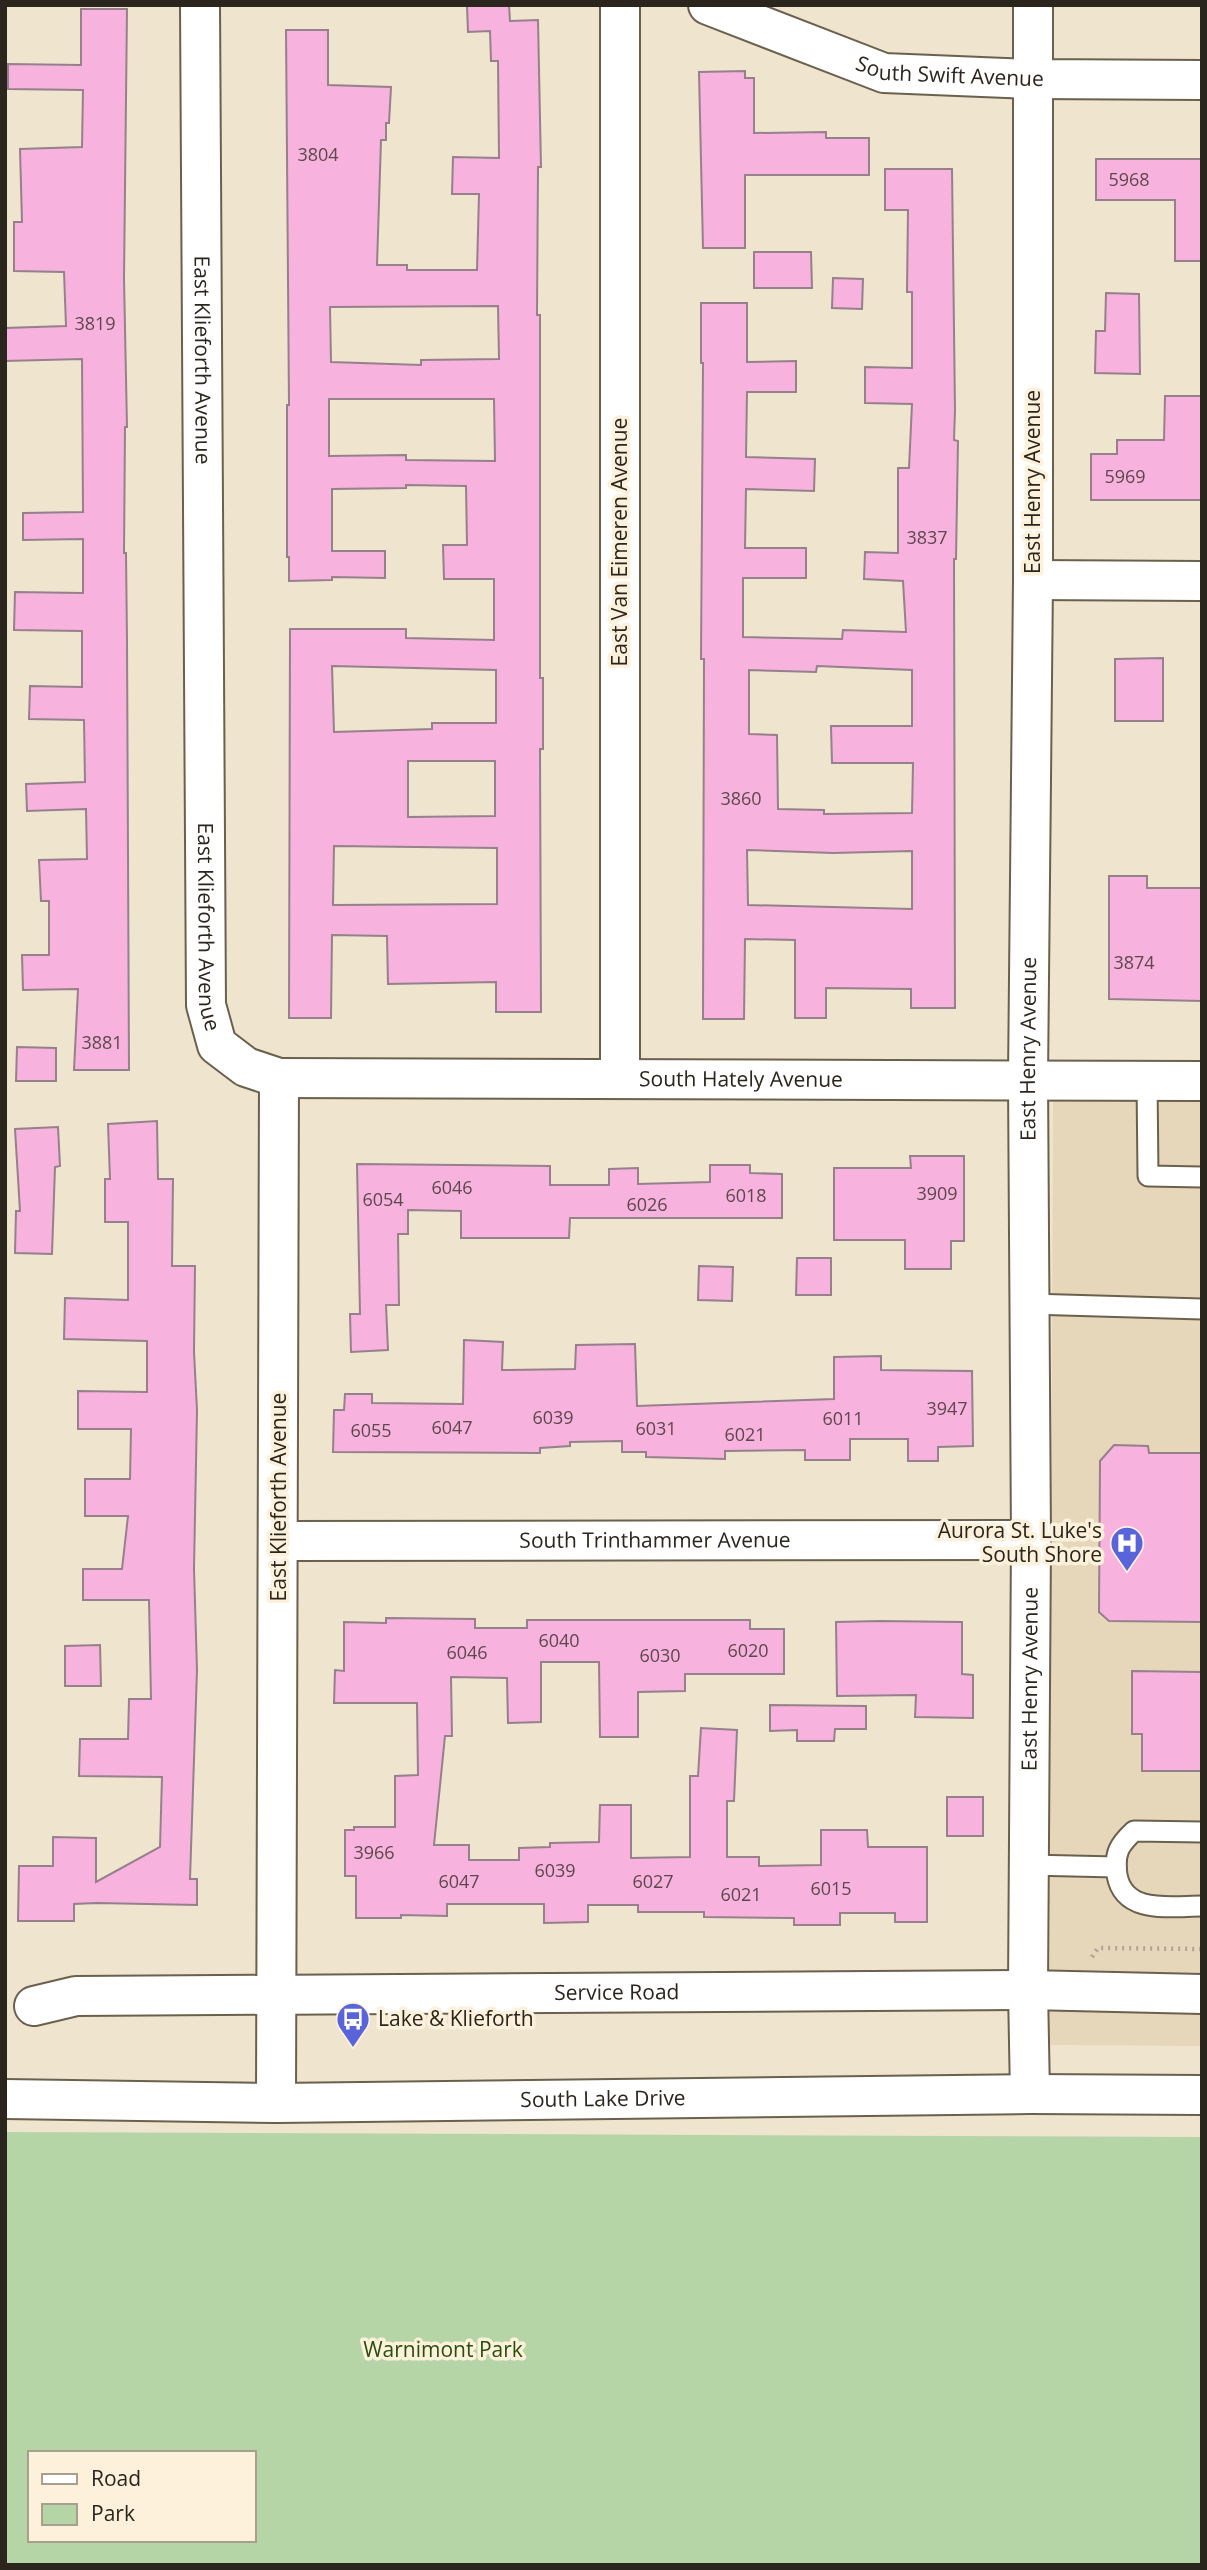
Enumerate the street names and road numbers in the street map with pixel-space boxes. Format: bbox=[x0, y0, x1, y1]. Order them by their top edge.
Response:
street label: South Swift Avenue bbox=[852, 48, 1044, 92]
street label: East Klieforth Avenue bbox=[189, 255, 218, 465]
street label: East Henry Avenue bbox=[1018, 390, 1046, 574]
street label: East Van Eimeren Avenue bbox=[605, 418, 633, 666]
street label: East Klieforth Avenue bbox=[192, 822, 227, 1034]
street label: East Henry Avenue bbox=[1013, 957, 1042, 1141]
street label: South Hately Avenue bbox=[639, 1064, 843, 1093]
street label: East Klieforth Avenue bbox=[264, 1393, 292, 1601]
street label: South Trinthammer Avenue bbox=[519, 1525, 791, 1554]
street label: East Henry Avenue bbox=[1014, 1587, 1044, 1771]
street label: Service Road bbox=[554, 1977, 679, 2006]
street label: South Lake Drive bbox=[520, 2083, 686, 2113]

